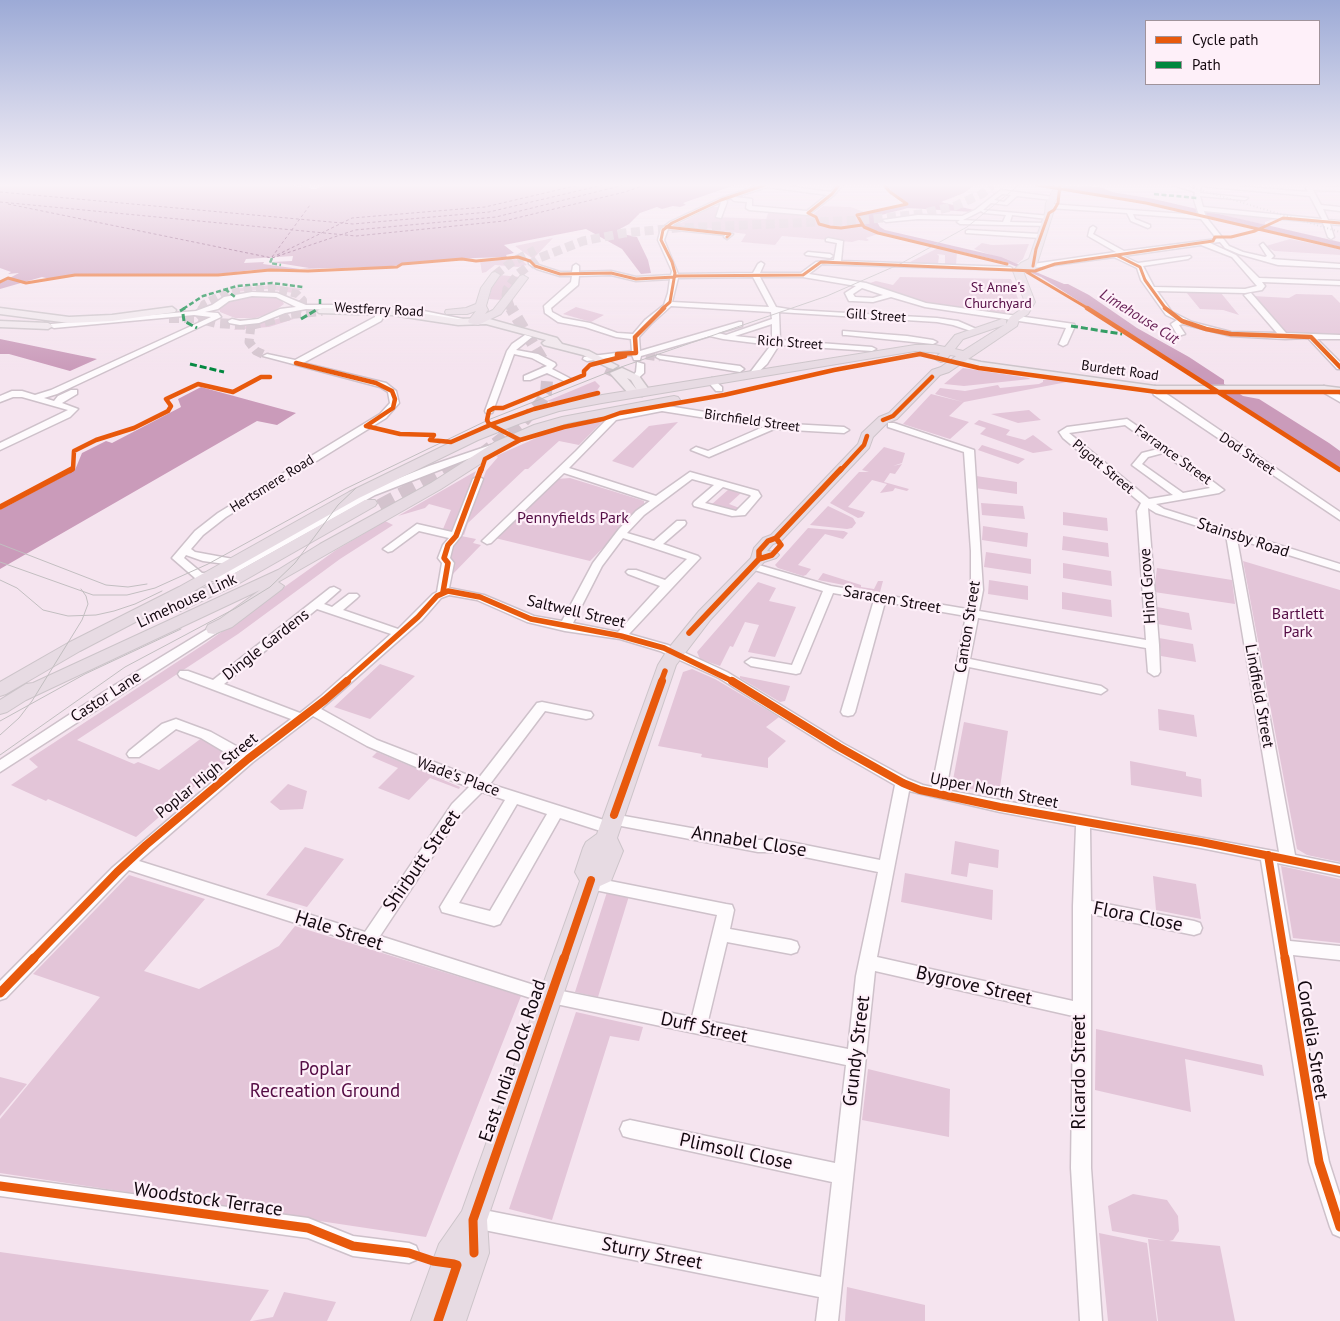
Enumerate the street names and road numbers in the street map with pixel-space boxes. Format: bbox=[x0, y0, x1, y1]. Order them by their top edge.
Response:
street label: Westferry Road bbox=[334, 299, 424, 321]
street label: Gill Street bbox=[845, 306, 907, 326]
street label: Rich Street bbox=[757, 332, 823, 354]
street label: Burdett Road bbox=[1080, 357, 1160, 385]
street label: Birchfield Street bbox=[703, 406, 801, 436]
street label: Farrance Street bbox=[1131, 421, 1215, 489]
street label: Dod Street bbox=[1216, 429, 1278, 479]
street label: Pigott Street bbox=[1069, 436, 1137, 498]
street label: Hertsmere Road bbox=[227, 451, 317, 517]
street label: Stainsby Road bbox=[1195, 514, 1291, 562]
street label: Hind Grove bbox=[1136, 547, 1160, 625]
street label: Limehouse Link bbox=[134, 570, 240, 632]
street label: Canton Street bbox=[951, 579, 985, 675]
street label: Saracen Street bbox=[842, 582, 942, 618]
street label: Saltwell Street bbox=[525, 591, 627, 633]
street label: Dingle Gardens bbox=[219, 605, 313, 685]
street label: Lindfield Street bbox=[1240, 643, 1278, 749]
street label: Castor Lane bbox=[67, 667, 145, 727]
street label: Poplar High Street bbox=[152, 729, 262, 823]
street label: Wade's Place bbox=[414, 753, 502, 801]
street label: Upper North Street bbox=[928, 769, 1060, 813]
street label: Shirbutt Street bbox=[379, 806, 465, 916]
street label: Annabel Close bbox=[690, 822, 808, 862]
street label: Flora Close bbox=[1091, 897, 1185, 937]
street label: Hale Street bbox=[292, 906, 386, 956]
street label: Bygrove Street bbox=[914, 962, 1034, 1010]
street label: East India Dock Road bbox=[474, 977, 552, 1145]
street label: Cordelia Street bbox=[1291, 979, 1333, 1101]
street label: Grundy Street bbox=[839, 994, 875, 1108]
street label: Duff Street bbox=[658, 1008, 750, 1048]
street label: Ricardo Street bbox=[1069, 1015, 1091, 1129]
street label: Plimsoll Close bbox=[677, 1129, 795, 1175]
street label: Woodstock Terrace bbox=[132, 1178, 284, 1222]
street label: Sturry Street bbox=[600, 1233, 704, 1275]

